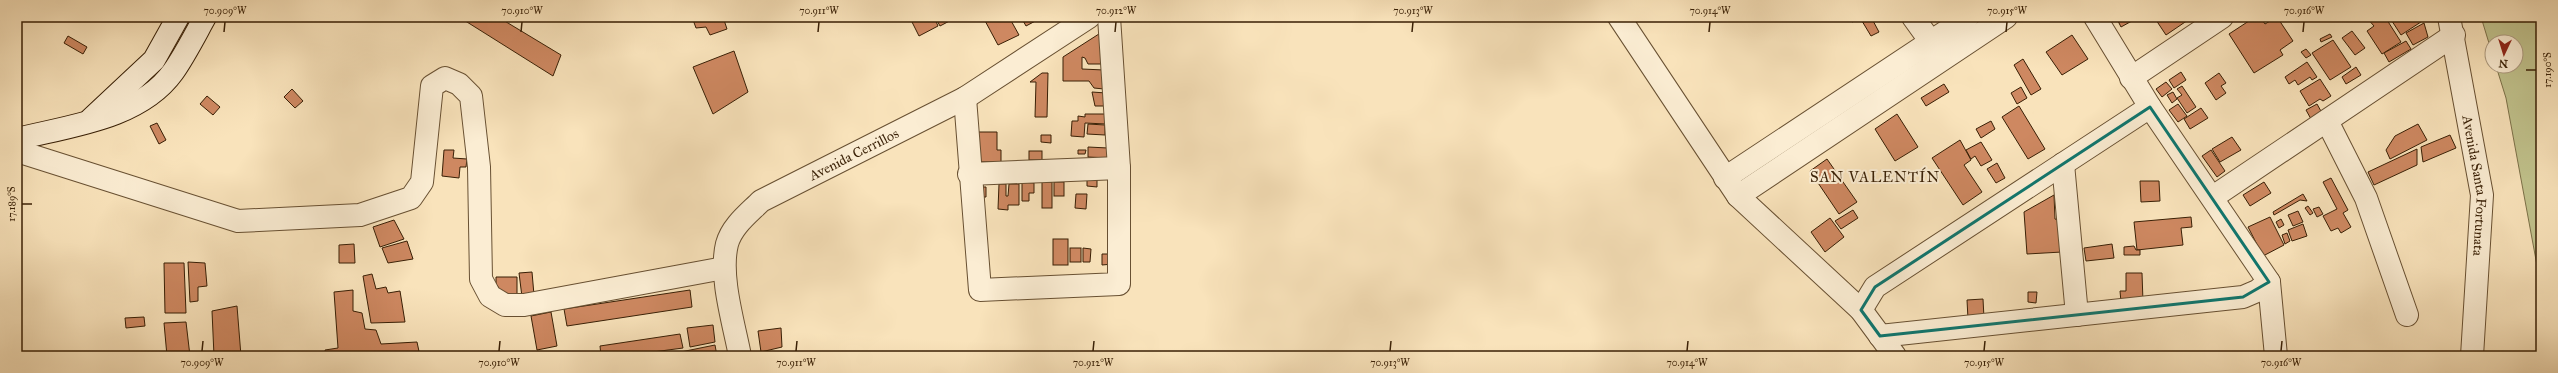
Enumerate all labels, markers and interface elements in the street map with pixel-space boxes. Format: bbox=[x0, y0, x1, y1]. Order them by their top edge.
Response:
text: 70.909°W bbox=[204, 5, 247, 17]
text: 70.910°W bbox=[501, 5, 543, 17]
text: 70.911°W bbox=[799, 5, 839, 17]
text: 70.912°W bbox=[1096, 5, 1137, 17]
text: 70.913°W bbox=[1393, 5, 1433, 17]
text: 70.914°W bbox=[1689, 5, 1731, 17]
text: 70.915°W bbox=[1987, 5, 2028, 17]
text: 70.916°W bbox=[2284, 5, 2325, 17]
north arrow bbox=[2484, 34, 2524, 74]
text: 17.190°S bbox=[2542, 52, 2554, 88]
text: N bbox=[2498, 57, 2508, 70]
street label: Avenida Santa Fortunata bbox=[2459, 113, 2490, 256]
street label: Avenida Cerrillos bbox=[805, 124, 901, 184]
district label: SAN VALENTÍN bbox=[1810, 167, 1940, 186]
text: 17.189°S bbox=[6, 186, 18, 222]
text: 70.909°W bbox=[181, 357, 224, 369]
text: 70.910°W bbox=[478, 357, 520, 369]
text: 70.911°W bbox=[776, 357, 816, 369]
text: 70.912°W bbox=[1073, 357, 1114, 369]
text: 70.913°W bbox=[1370, 357, 1410, 369]
text: 70.914°W bbox=[1666, 357, 1708, 369]
text: 70.915°W bbox=[1964, 357, 2005, 369]
text: 70.916°W bbox=[2261, 357, 2302, 369]

